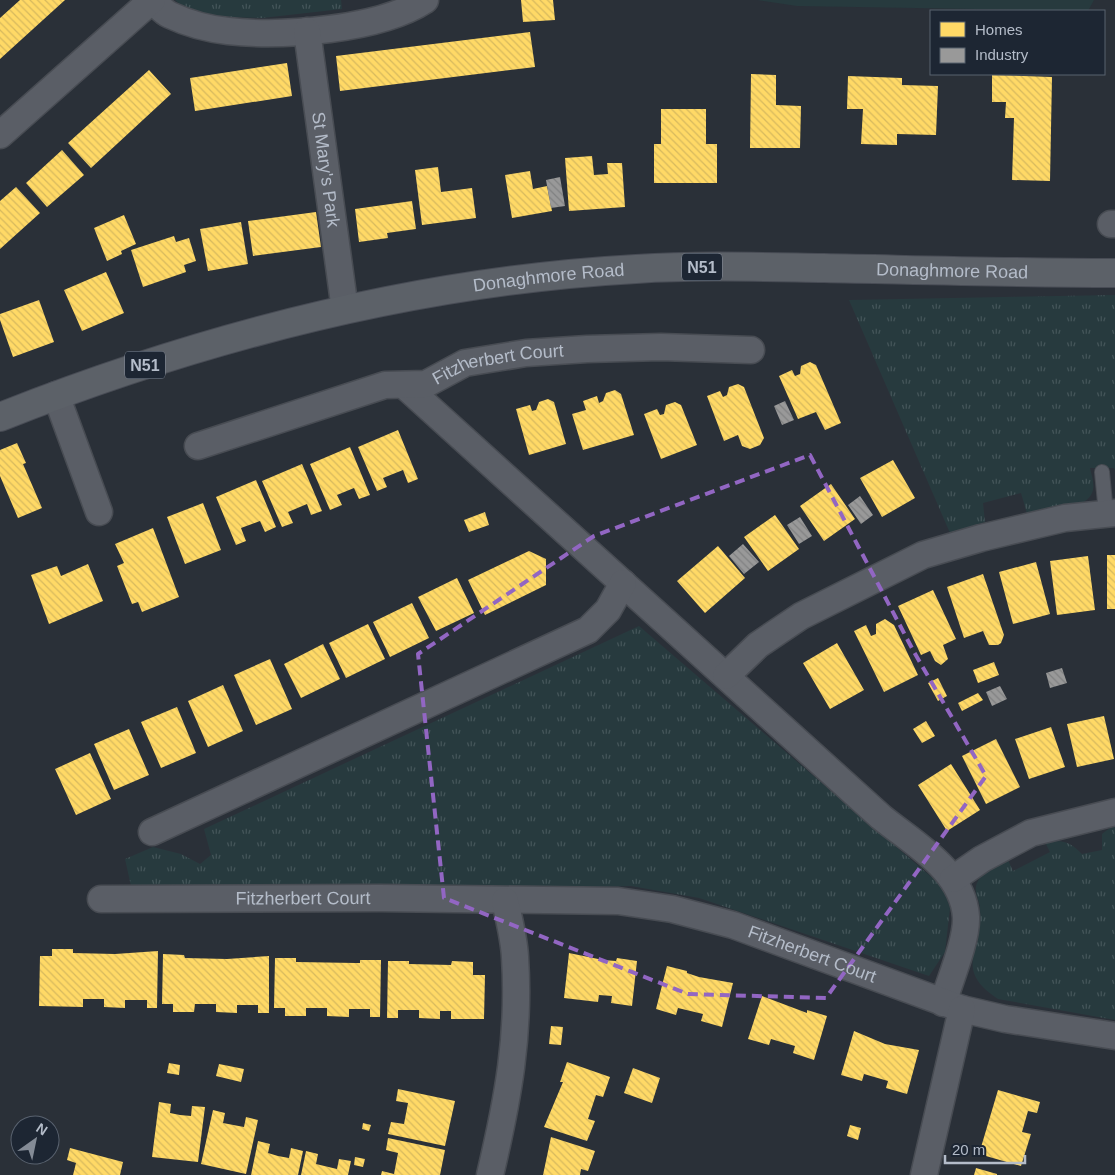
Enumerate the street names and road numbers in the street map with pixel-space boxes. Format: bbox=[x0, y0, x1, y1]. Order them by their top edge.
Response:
street label: St Mary's Park bbox=[308, 111, 344, 230]
road number: N51 bbox=[682, 253, 722, 280]
street label: Donaghmore Road bbox=[876, 259, 1028, 282]
street label: Donaghmore Road bbox=[472, 260, 625, 296]
street label: Fitzherbert Court bbox=[429, 341, 564, 389]
road number: N51 bbox=[125, 352, 165, 378]
street label: Fitzherbert Court bbox=[235, 888, 371, 909]
street label: Fitzherbert Court bbox=[745, 921, 879, 987]

